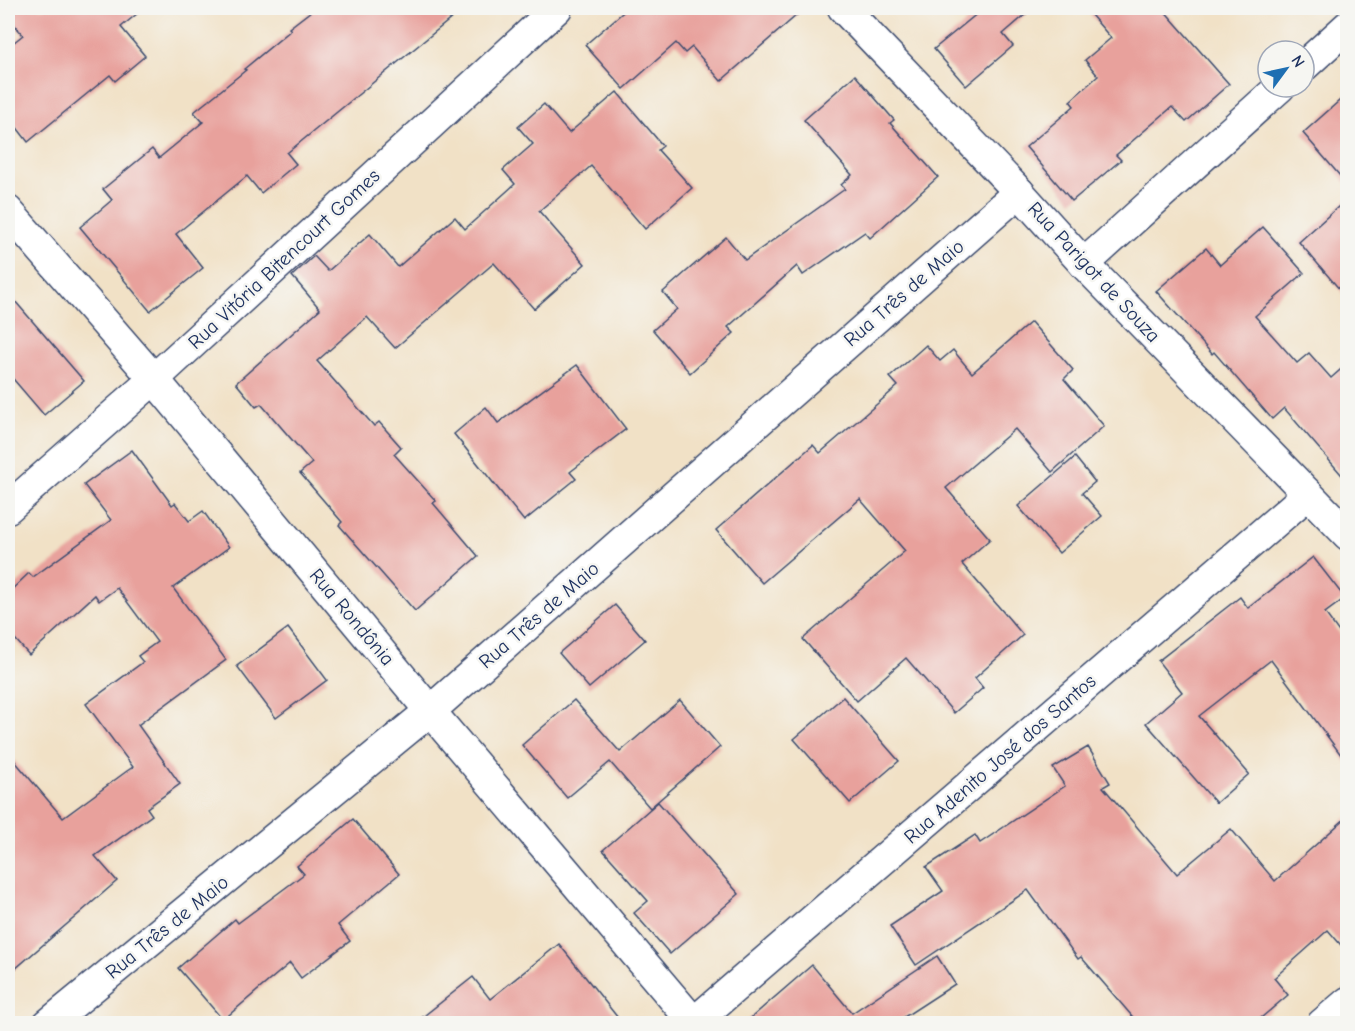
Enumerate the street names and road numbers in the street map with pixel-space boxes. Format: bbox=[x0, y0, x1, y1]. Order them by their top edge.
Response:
street label: Rua Vitória Bitencourt Gomes bbox=[184, 164, 384, 354]
street label: Rua Parigot de Souza bbox=[1023, 197, 1165, 347]
street label: Rua Três de Maio bbox=[839, 235, 969, 351]
street label: Rua Três de Maio bbox=[474, 557, 604, 673]
street label: Rua Rondônia bbox=[305, 564, 399, 670]
street label: Rua Adenito José dos Santos bbox=[900, 670, 1100, 848]
street label: Rua Três de Maio bbox=[101, 870, 233, 984]

